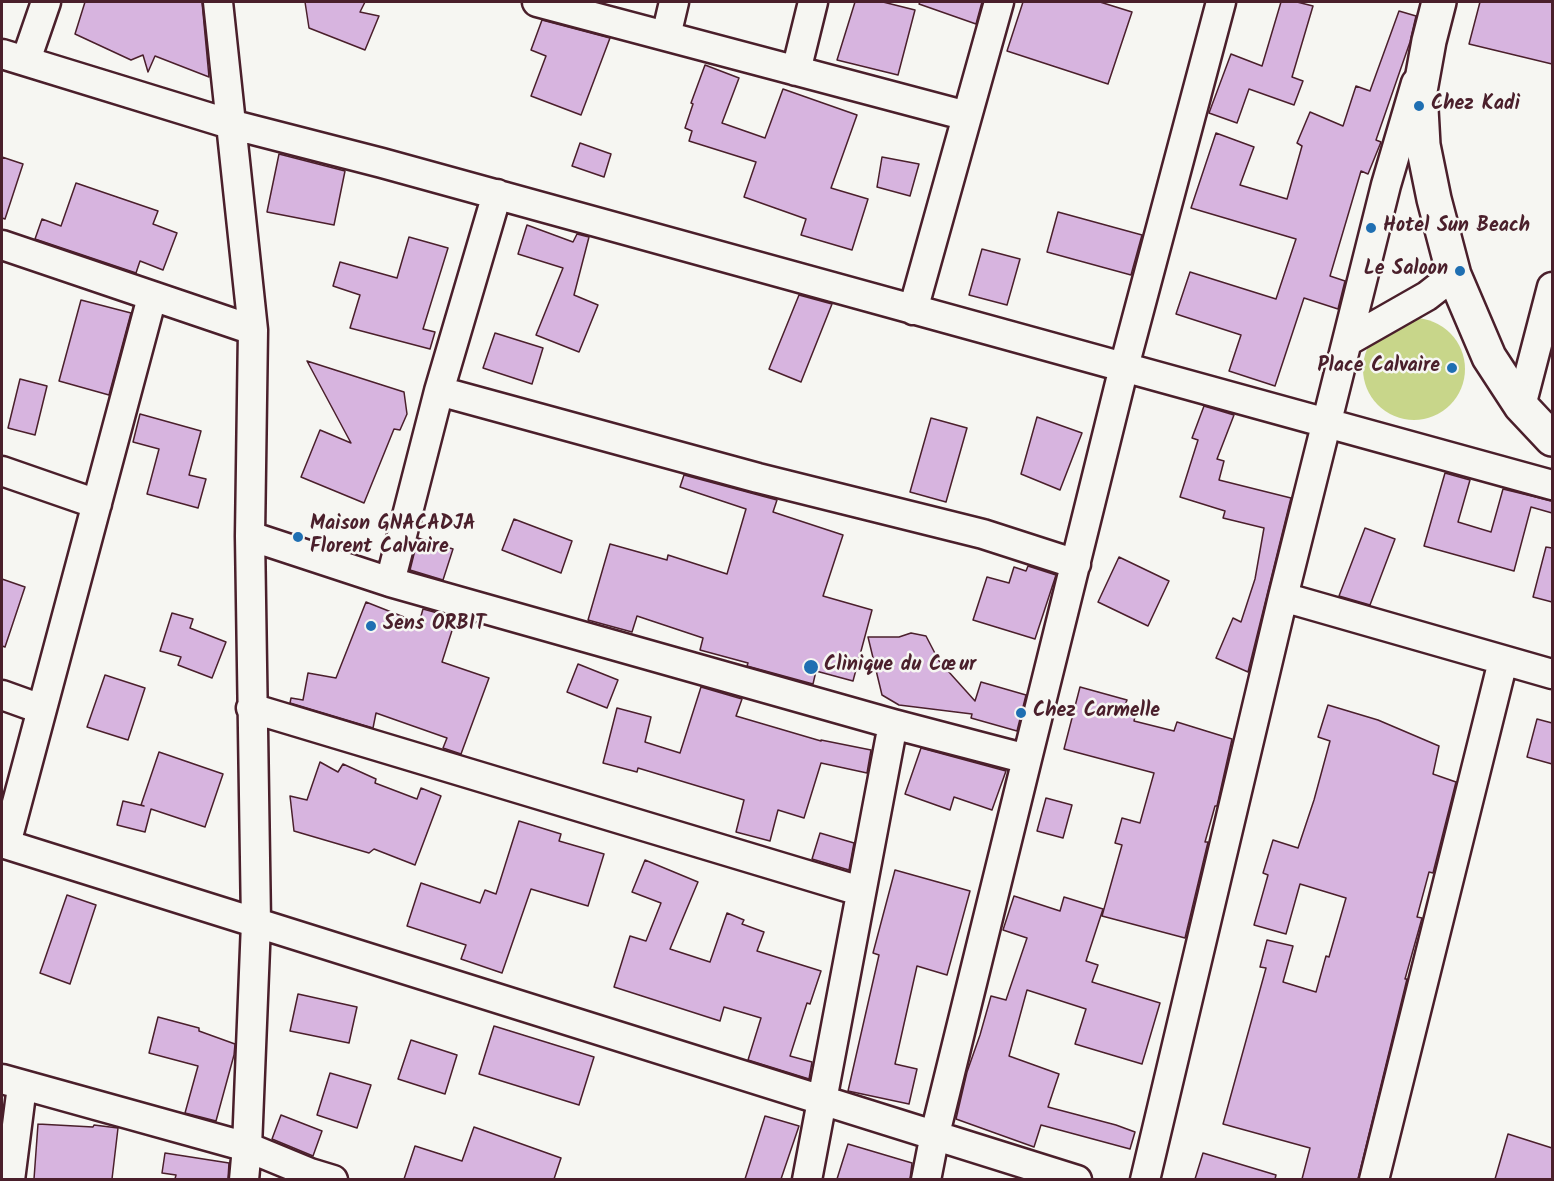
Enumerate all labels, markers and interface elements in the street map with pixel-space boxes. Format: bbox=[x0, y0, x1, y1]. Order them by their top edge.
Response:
place label: Chez Kadi bbox=[1431, 94, 1520, 118]
marker: Chez Kadi bbox=[1412, 99, 1426, 113]
place label: Hotel Sun Beach bbox=[1383, 216, 1530, 240]
marker: Hotel Sun Beach bbox=[1364, 221, 1378, 235]
place label: Le Saloon bbox=[1364, 259, 1448, 283]
marker: Le Saloon bbox=[1453, 264, 1467, 278]
place label: Place Calvaire bbox=[1318, 356, 1440, 380]
marker: Place Calvaire bbox=[1445, 361, 1459, 375]
place label: Maison GNACADJA Florent Calvaire bbox=[310, 514, 475, 561]
marker: Maison GNACADJA Florent Calvaire bbox=[291, 530, 305, 544]
place label: Sens ORBIT bbox=[383, 614, 486, 638]
marker: Sens ORBIT bbox=[364, 619, 378, 633]
place label: Clinique du Cœur bbox=[824, 655, 976, 679]
marker: Clinique du Cœur bbox=[802, 658, 820, 676]
place label: Chez Carmelle bbox=[1033, 701, 1160, 725]
marker: Chez Carmelle bbox=[1014, 706, 1028, 720]

